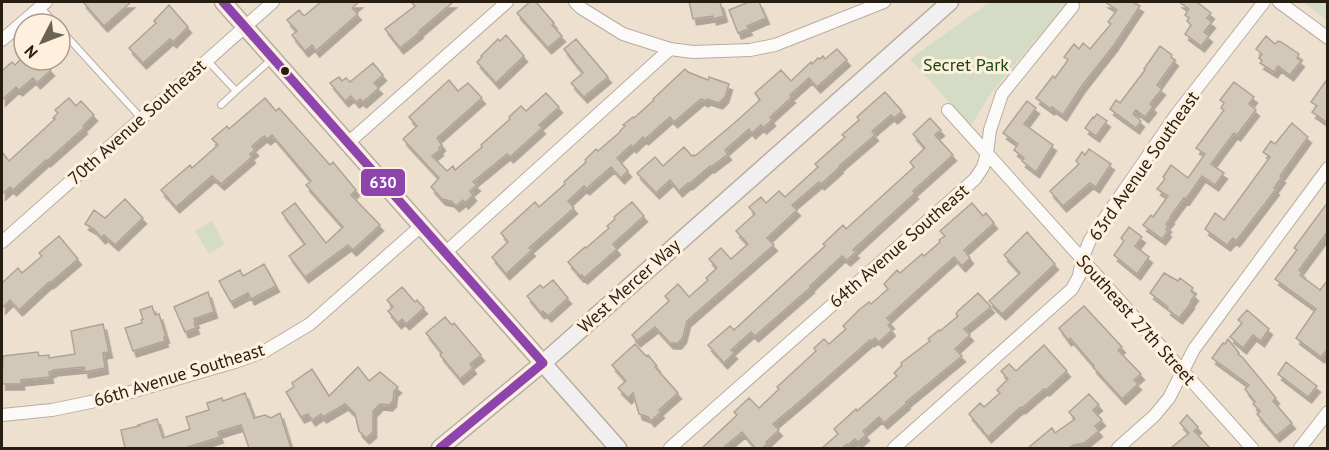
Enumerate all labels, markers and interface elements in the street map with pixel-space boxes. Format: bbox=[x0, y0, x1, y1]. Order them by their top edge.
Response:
north arrow bbox=[12, 12, 72, 72]
text: N bbox=[20, 41, 42, 63]
park label: Secret Park bbox=[923, 53, 1009, 76]
street label: 70th Avenue Southeast bbox=[63, 54, 210, 190]
unlabelled marker bbox=[279, 65, 291, 77]
street label: 63rd Avenue Southeast bbox=[1083, 87, 1204, 245]
line badge: 630 bbox=[360, 168, 406, 197]
text: 630 bbox=[369, 172, 397, 192]
street label: 64th Avenue Southeast bbox=[824, 179, 973, 313]
street label: West Mercer Way bbox=[573, 233, 685, 338]
street label: Southeast 27th Street bbox=[1072, 250, 1201, 390]
street label: 66th Avenue Southeast bbox=[91, 338, 267, 411]

